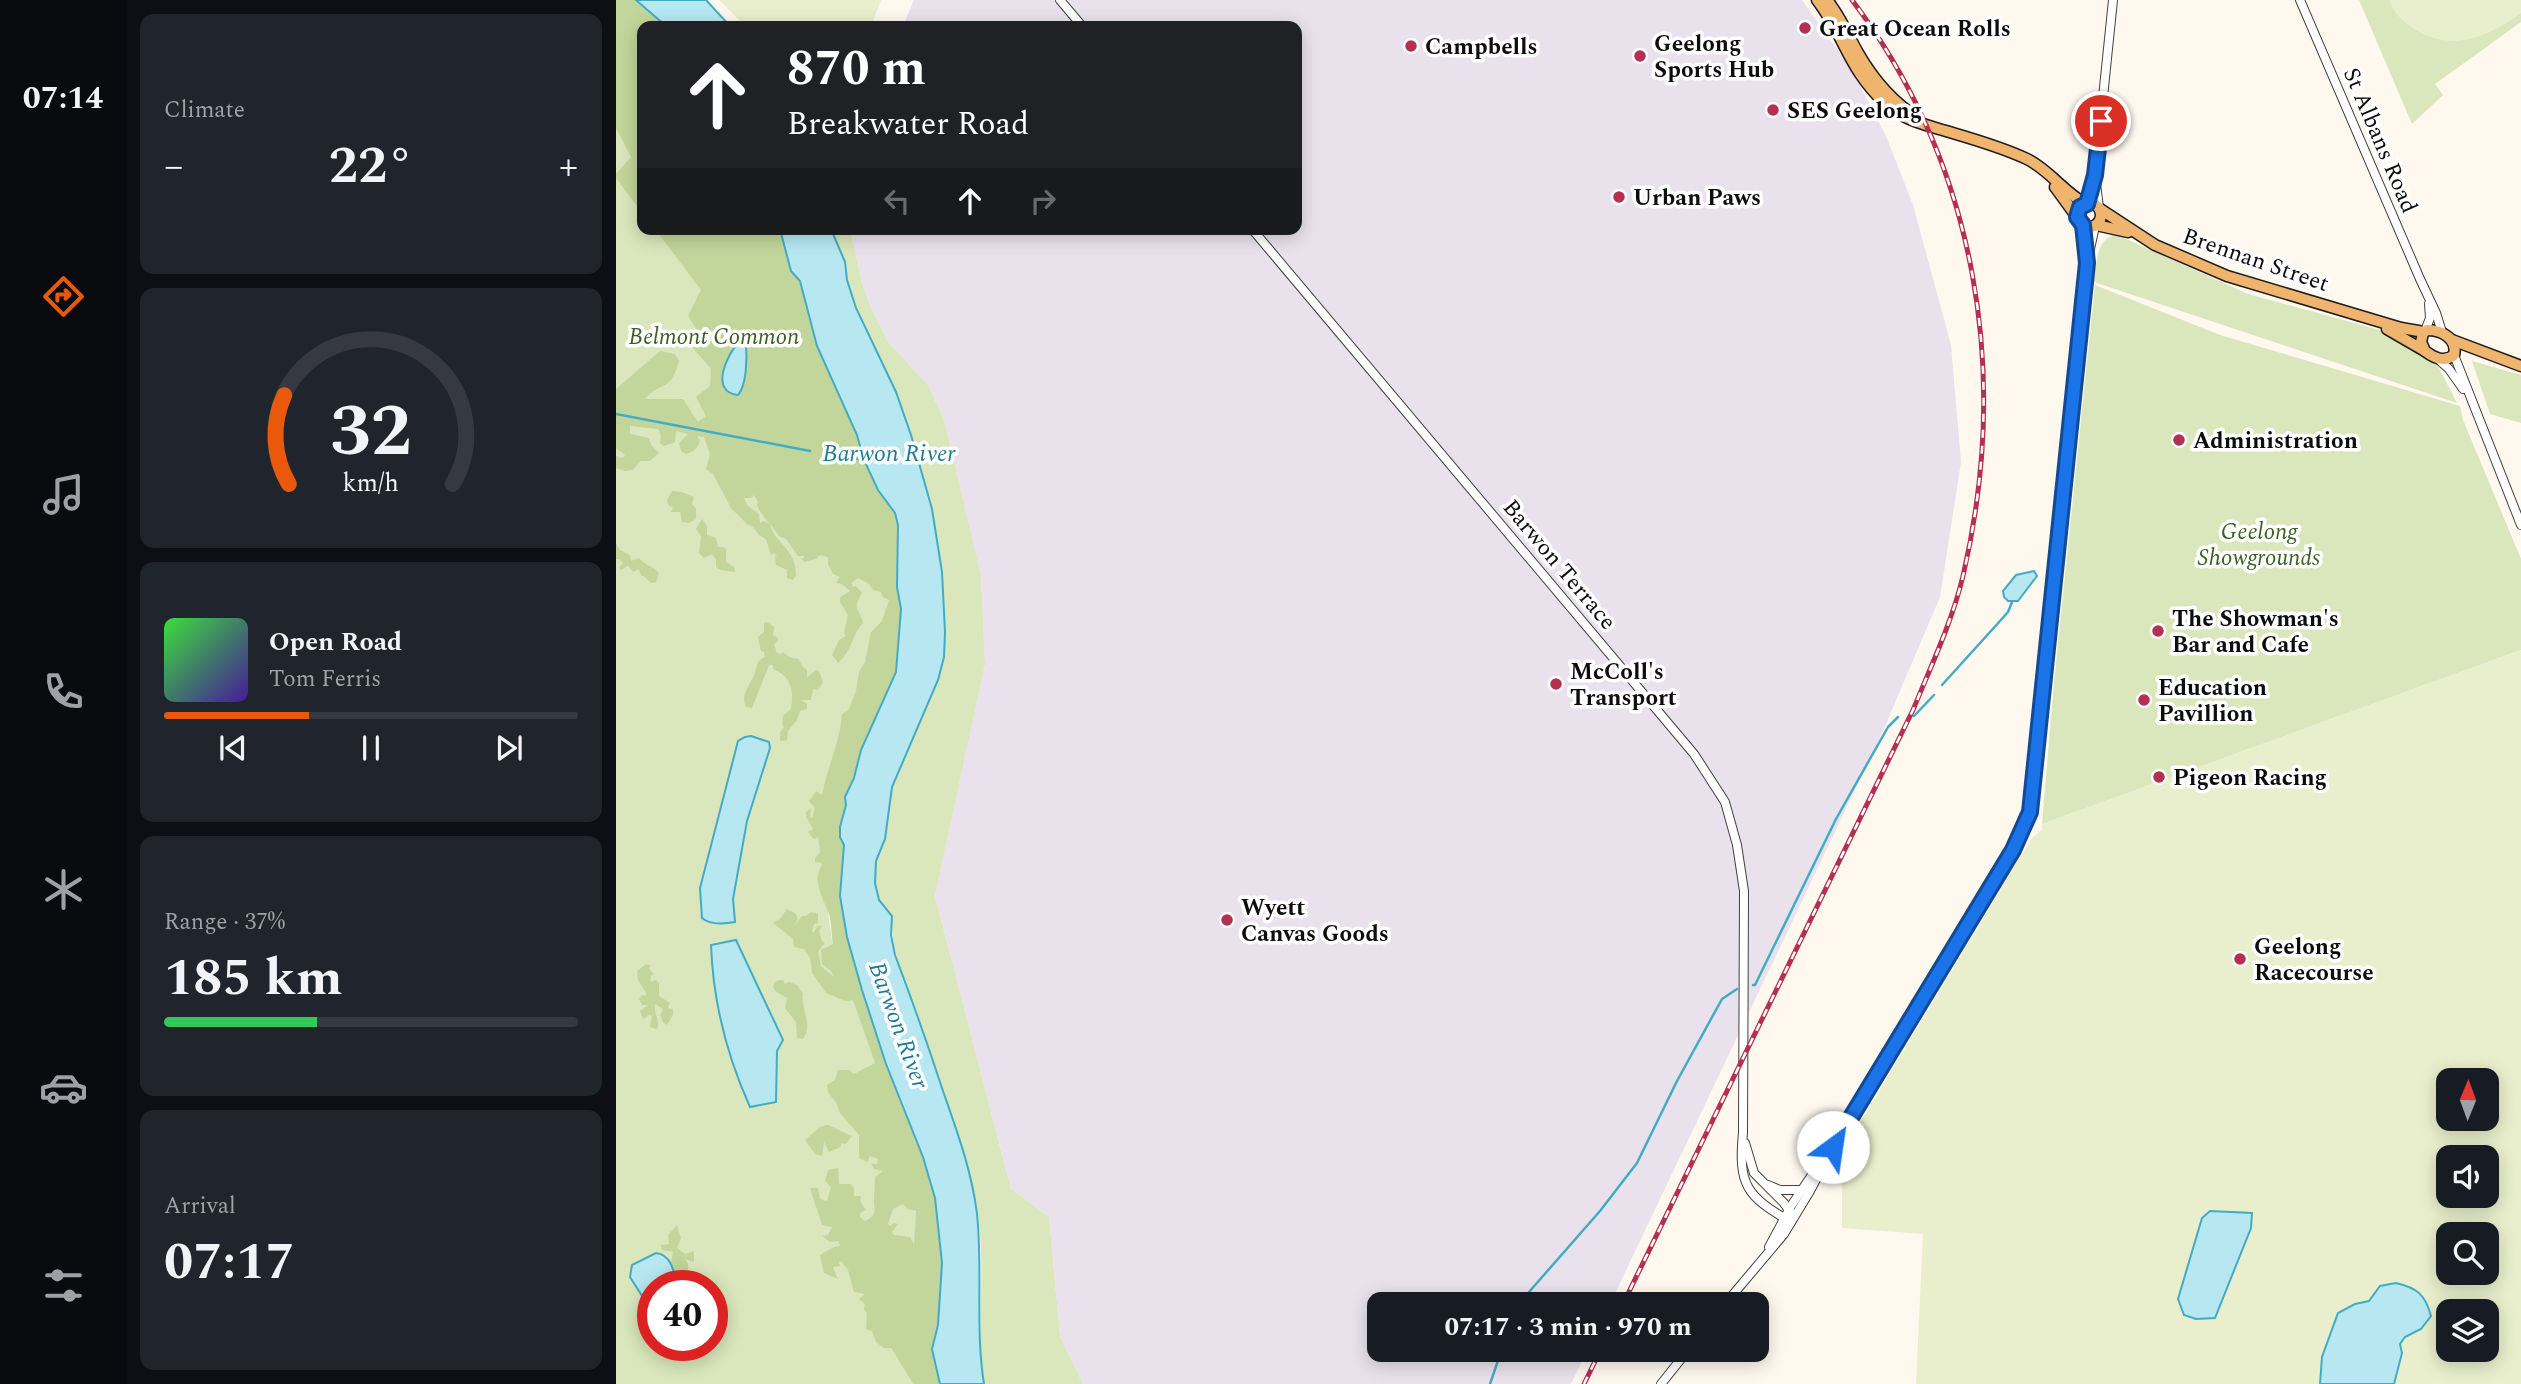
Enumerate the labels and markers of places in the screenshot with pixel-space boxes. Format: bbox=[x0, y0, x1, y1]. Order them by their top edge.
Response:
place label: Great Ocean Rolls bbox=[1819, 12, 2011, 47]
marker: Great Ocean Rolls bbox=[1797, 20, 1813, 36]
place label: Geelong Sports Hub bbox=[1654, 27, 1774, 88]
place label: Campbells bbox=[1425, 30, 1538, 65]
marker: Campbells bbox=[1403, 38, 1419, 54]
marker: Geelong Sports Hub bbox=[1632, 48, 1648, 64]
pin bbox=[2071, 91, 2131, 151]
place label: SES Geelong bbox=[1787, 94, 1922, 129]
marker: SES Geelong bbox=[1765, 102, 1781, 118]
place label: Urban Paws bbox=[1633, 181, 1761, 216]
marker: Urban Paws bbox=[1611, 189, 1627, 205]
place label: Administration bbox=[2193, 424, 2358, 459]
marker: Administration bbox=[2171, 432, 2187, 448]
place label: The Showman's Bar and Cafe bbox=[2172, 602, 2339, 663]
marker: The Showman's Bar and Cafe bbox=[2150, 623, 2166, 639]
place label: McColl's Transport bbox=[1570, 655, 1677, 716]
place label: Education Pavillion bbox=[2158, 671, 2267, 732]
marker: McColl's Transport bbox=[1548, 676, 1564, 692]
marker: Education Pavillion bbox=[2136, 692, 2152, 708]
place label: Pigeon Racing bbox=[2173, 761, 2327, 796]
marker: Pigeon Racing bbox=[2151, 769, 2167, 785]
place label: Wyett Canvas Goods bbox=[1241, 891, 1389, 952]
marker: Wyett Canvas Goods bbox=[1219, 912, 1235, 928]
place label: Geelong Racecourse bbox=[2254, 930, 2374, 991]
marker: Geelong Racecourse bbox=[2232, 951, 2248, 967]

